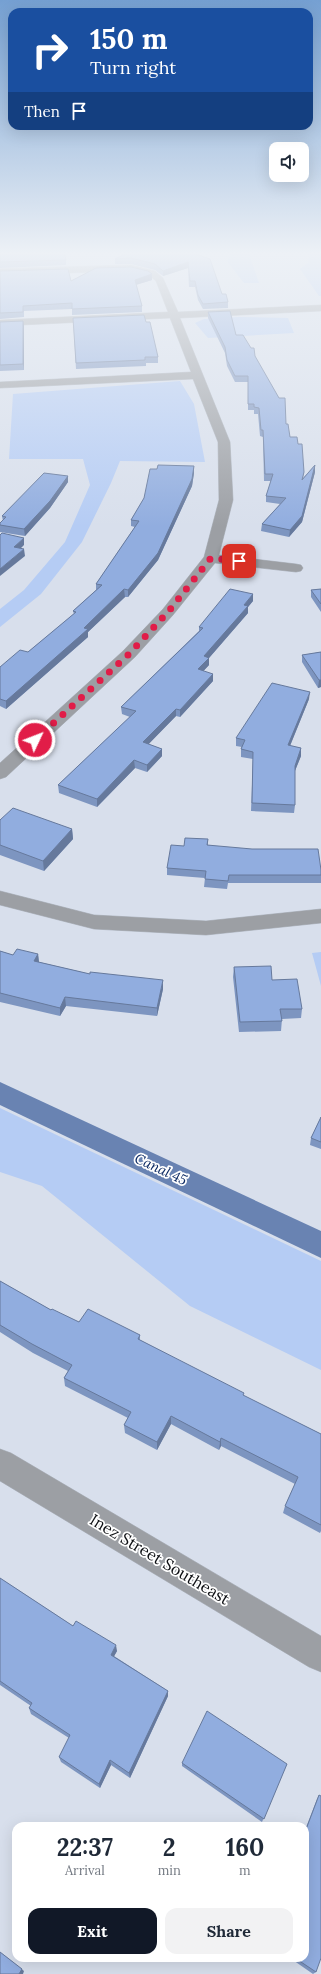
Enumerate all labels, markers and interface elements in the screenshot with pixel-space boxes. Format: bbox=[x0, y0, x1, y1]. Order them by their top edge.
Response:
text: 150 m bbox=[90, 21, 167, 57]
icon: right bbox=[24, 24, 76, 76]
text: Turn right bbox=[90, 56, 176, 79]
icon: arrive bbox=[68, 100, 90, 122]
text: Then bbox=[24, 102, 60, 121]
map controls bbox=[269, 142, 309, 182]
button: sound bbox=[269, 142, 309, 182]
pin bbox=[222, 544, 256, 578]
icon: arrive bbox=[228, 550, 250, 572]
position arrow bbox=[14, 719, 56, 761]
water label: Canal 45 bbox=[132, 1149, 190, 1189]
street label: Inez Street Southeast bbox=[86, 1509, 234, 1609]
text: 22:37 bbox=[57, 1832, 113, 1863]
text: 2 bbox=[163, 1832, 176, 1863]
text: 160 bbox=[225, 1832, 264, 1863]
text: Arrival bbox=[65, 1862, 105, 1879]
text: min bbox=[158, 1862, 181, 1879]
text: m bbox=[239, 1862, 251, 1879]
button: Exit bbox=[28, 1908, 157, 1954]
button: Share bbox=[165, 1908, 293, 1954]

